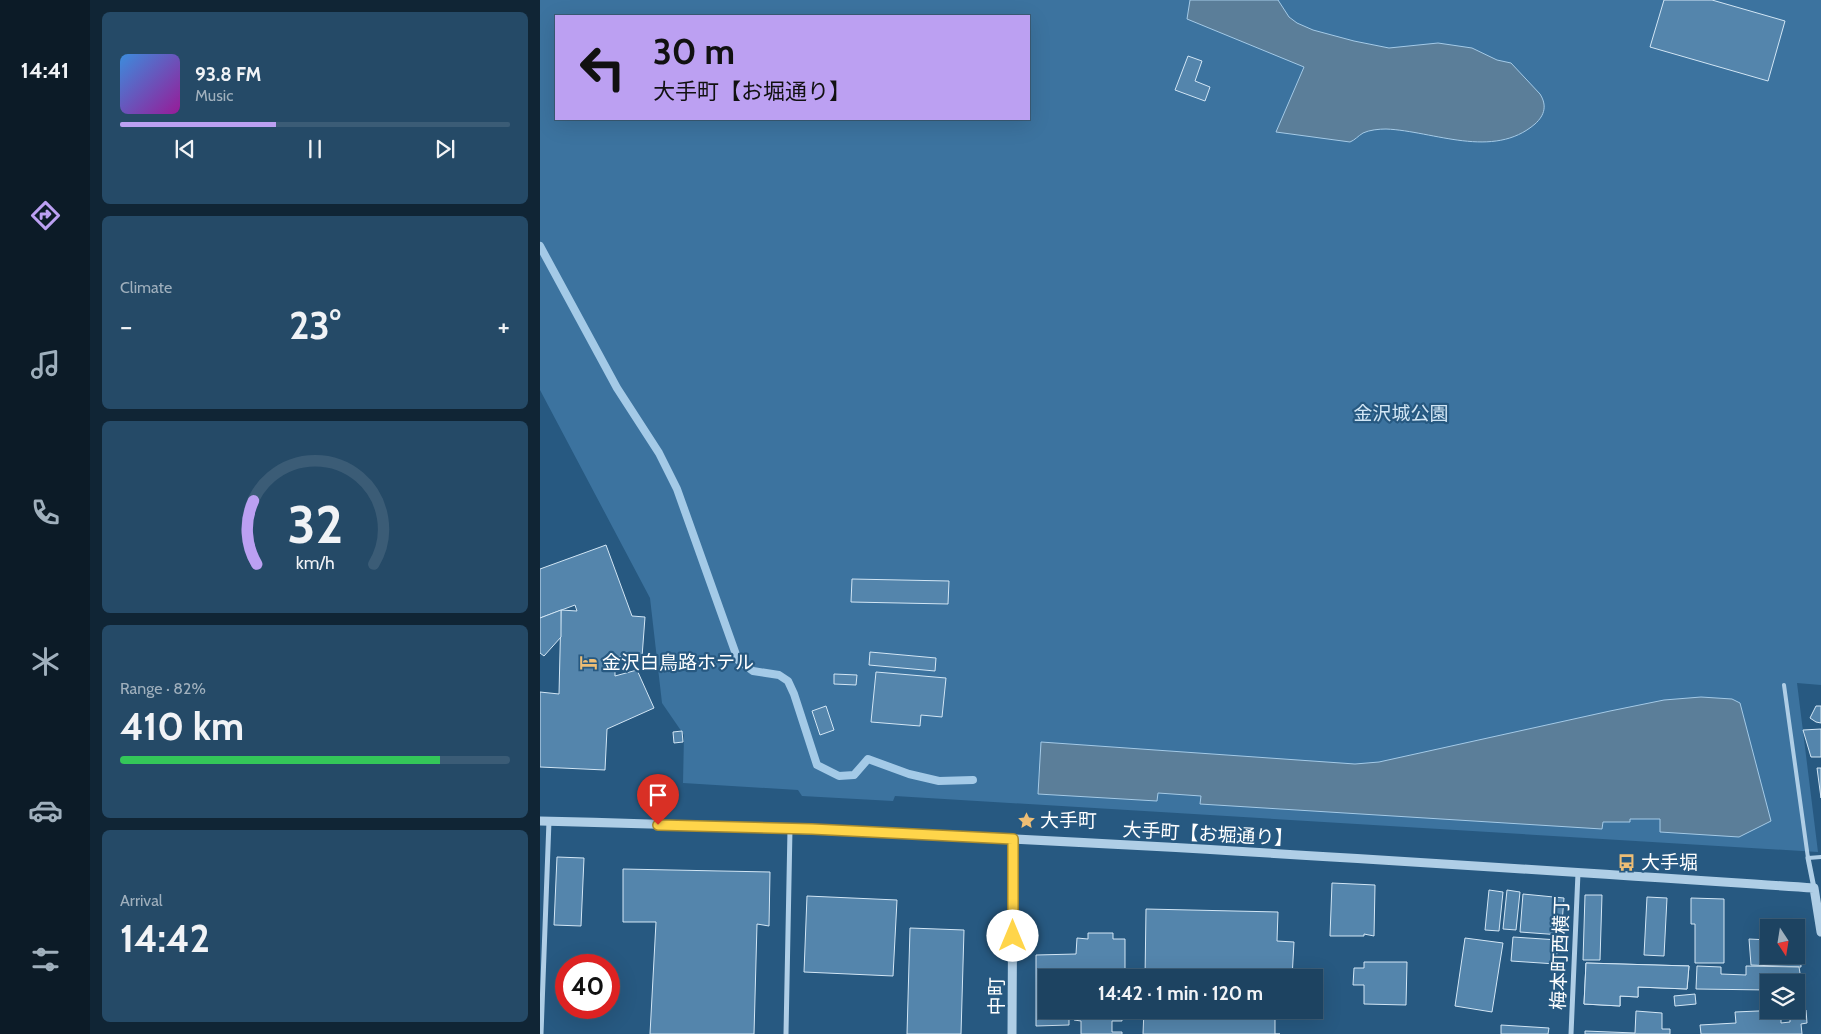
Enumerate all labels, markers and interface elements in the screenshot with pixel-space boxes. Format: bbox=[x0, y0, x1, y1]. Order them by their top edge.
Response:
text: 30 m bbox=[653, 30, 735, 73]
icon: left bbox=[570, 35, 635, 100]
text: 14:41 bbox=[21, 57, 69, 84]
text: 93.8 FM bbox=[195, 63, 261, 86]
text: 大手町【お堀通り】 bbox=[653, 78, 851, 105]
text: Music bbox=[195, 86, 233, 105]
icon: previous bbox=[171, 135, 199, 163]
icon: pause bbox=[301, 135, 329, 163]
icon: next bbox=[431, 135, 459, 163]
icon: directions bbox=[28, 198, 63, 233]
text: Climate bbox=[120, 278, 172, 297]
text: 23° bbox=[289, 302, 341, 349]
text: − bbox=[120, 309, 132, 343]
text: + bbox=[498, 309, 510, 343]
icon: music bbox=[28, 347, 63, 382]
park label: 金沢城公園 bbox=[1353, 402, 1449, 425]
text: 32 bbox=[287, 493, 343, 556]
icon: phone bbox=[28, 495, 63, 530]
text: km/h bbox=[295, 552, 335, 573]
icon: climate bbox=[28, 644, 63, 679]
place label: 金沢白鳥路ホテル bbox=[602, 651, 754, 674]
hotel icon: 金沢白鳥路ホテル bbox=[578, 652, 598, 672]
text: Range · 82% bbox=[120, 679, 206, 698]
text: 410 km bbox=[120, 703, 244, 750]
pin bbox=[637, 774, 679, 825]
icon: arrive bbox=[644, 781, 672, 809]
icon: car bbox=[28, 793, 63, 828]
place label: 大手町 bbox=[1040, 809, 1097, 832]
place icon: 大手町 bbox=[1016, 810, 1036, 830]
street label: 大手町【お堀通り】 bbox=[1122, 818, 1294, 850]
place label: 大手堀 bbox=[1641, 851, 1698, 874]
bus stop icon: 大手堀 bbox=[1617, 852, 1637, 872]
text: Arrival bbox=[120, 891, 163, 910]
street label: 梅本町西横丁 bbox=[1547, 896, 1573, 1010]
position arrow bbox=[986, 909, 1038, 961]
text: 14:42 bbox=[120, 915, 210, 962]
north arrow bbox=[1760, 919, 1805, 964]
map controls bbox=[1760, 919, 1805, 1019]
icon: filters bbox=[28, 942, 63, 977]
speed limit sign: 40 bbox=[555, 954, 620, 1019]
button: layers bbox=[1760, 974, 1805, 1019]
street label: 中町 bbox=[985, 977, 1008, 1015]
text: 14:42 · 1 min · 120 m bbox=[1098, 982, 1263, 1005]

